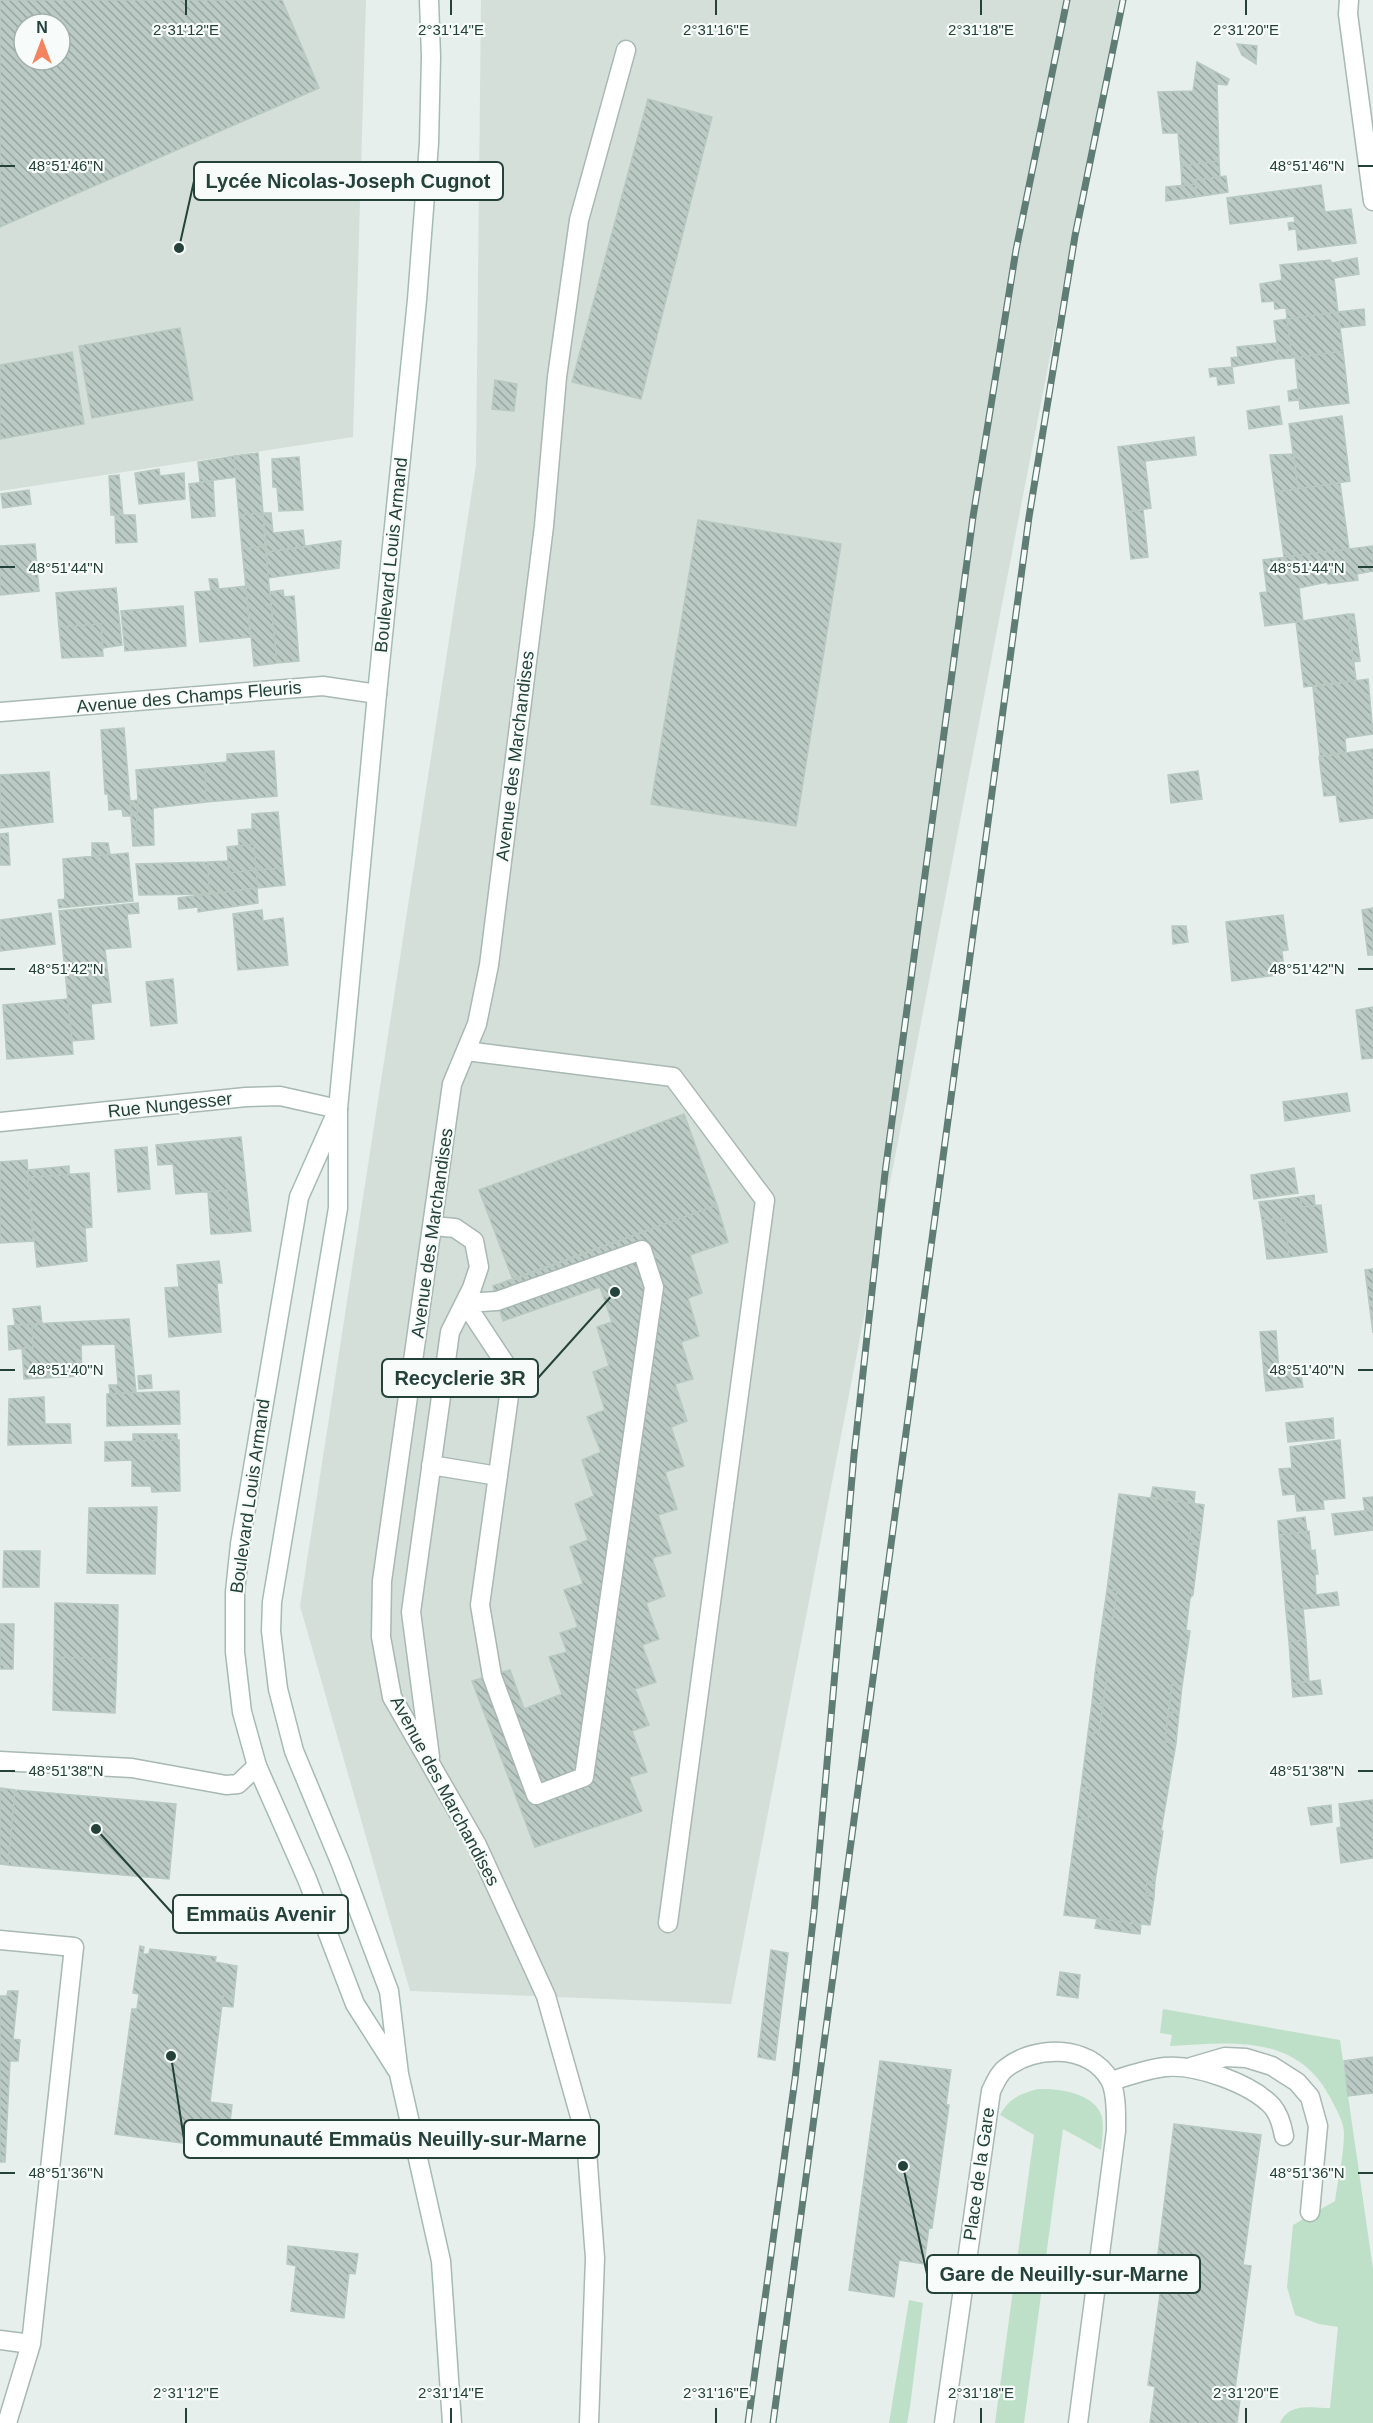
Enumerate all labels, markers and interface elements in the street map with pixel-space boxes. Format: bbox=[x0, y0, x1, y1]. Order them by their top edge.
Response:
north arrow bbox=[12, 12, 72, 72]
text: N bbox=[36, 19, 48, 36]
text: 2°31'12"E bbox=[153, 21, 219, 38]
text: 2°31'14"E bbox=[418, 21, 484, 38]
text: 2°31'16"E bbox=[683, 21, 749, 38]
text: 2°31'18"E bbox=[948, 21, 1014, 38]
text: 2°31'20"E bbox=[1213, 21, 1279, 38]
text: 48°51'46"N bbox=[28, 157, 104, 174]
text: 48°51'46"N bbox=[1269, 157, 1345, 174]
callout: Lycée Nicolas-Joseph Cugnot bbox=[194, 162, 503, 200]
text: Lycée Nicolas-Joseph Cugnot bbox=[206, 170, 491, 192]
street label: Boulevard Louis Armand bbox=[371, 456, 411, 654]
text: 48°51'44"N bbox=[28, 559, 104, 576]
text: 48°51'44"N bbox=[1269, 559, 1345, 576]
street label: Avenue des Marchandises bbox=[492, 650, 538, 862]
street label: Avenue des Champs Fleuris bbox=[76, 677, 302, 717]
text: 48°51'42"N bbox=[28, 960, 104, 977]
text: 48°51'42"N bbox=[1269, 960, 1345, 977]
street label: Rue Nungesser bbox=[107, 1089, 233, 1121]
street label: Avenue des Marchandises bbox=[407, 1127, 457, 1339]
callout: Recyclerie 3R bbox=[382, 1359, 538, 1397]
text: 48°51'40"N bbox=[28, 1361, 104, 1378]
text: 48°51'40"N bbox=[1269, 1361, 1345, 1378]
text: Recyclerie 3R bbox=[394, 1367, 526, 1389]
street label: Boulevard Louis Armand bbox=[226, 1398, 274, 1594]
street label: Avenue des Marchandises bbox=[386, 1693, 504, 1889]
text: 48°51'38"N bbox=[28, 1762, 104, 1779]
text: 48°51'38"N bbox=[1269, 1762, 1345, 1779]
callout: Emmaüs Avenir bbox=[173, 1895, 348, 1933]
text: Emmaüs Avenir bbox=[186, 1903, 336, 1925]
street label: Place de la Gare bbox=[960, 2106, 998, 2242]
callout: Communauté Emmaüs Neuilly-sur-Marne bbox=[184, 2120, 599, 2158]
text: Communauté Emmaüs Neuilly-sur-Marne bbox=[195, 2128, 587, 2150]
text: 48°51'36"N bbox=[28, 2164, 104, 2181]
text: 48°51'36"N bbox=[1269, 2164, 1345, 2181]
callout: Gare de Neuilly-sur-Marne bbox=[927, 2255, 1200, 2293]
text: Gare de Neuilly-sur-Marne bbox=[940, 2263, 1188, 2285]
text: 2°31'12"E bbox=[153, 2384, 219, 2401]
text: 2°31'14"E bbox=[418, 2384, 484, 2401]
text: 2°31'16"E bbox=[683, 2384, 749, 2401]
text: 2°31'18"E bbox=[948, 2384, 1014, 2401]
text: 2°31'20"E bbox=[1213, 2384, 1279, 2401]

